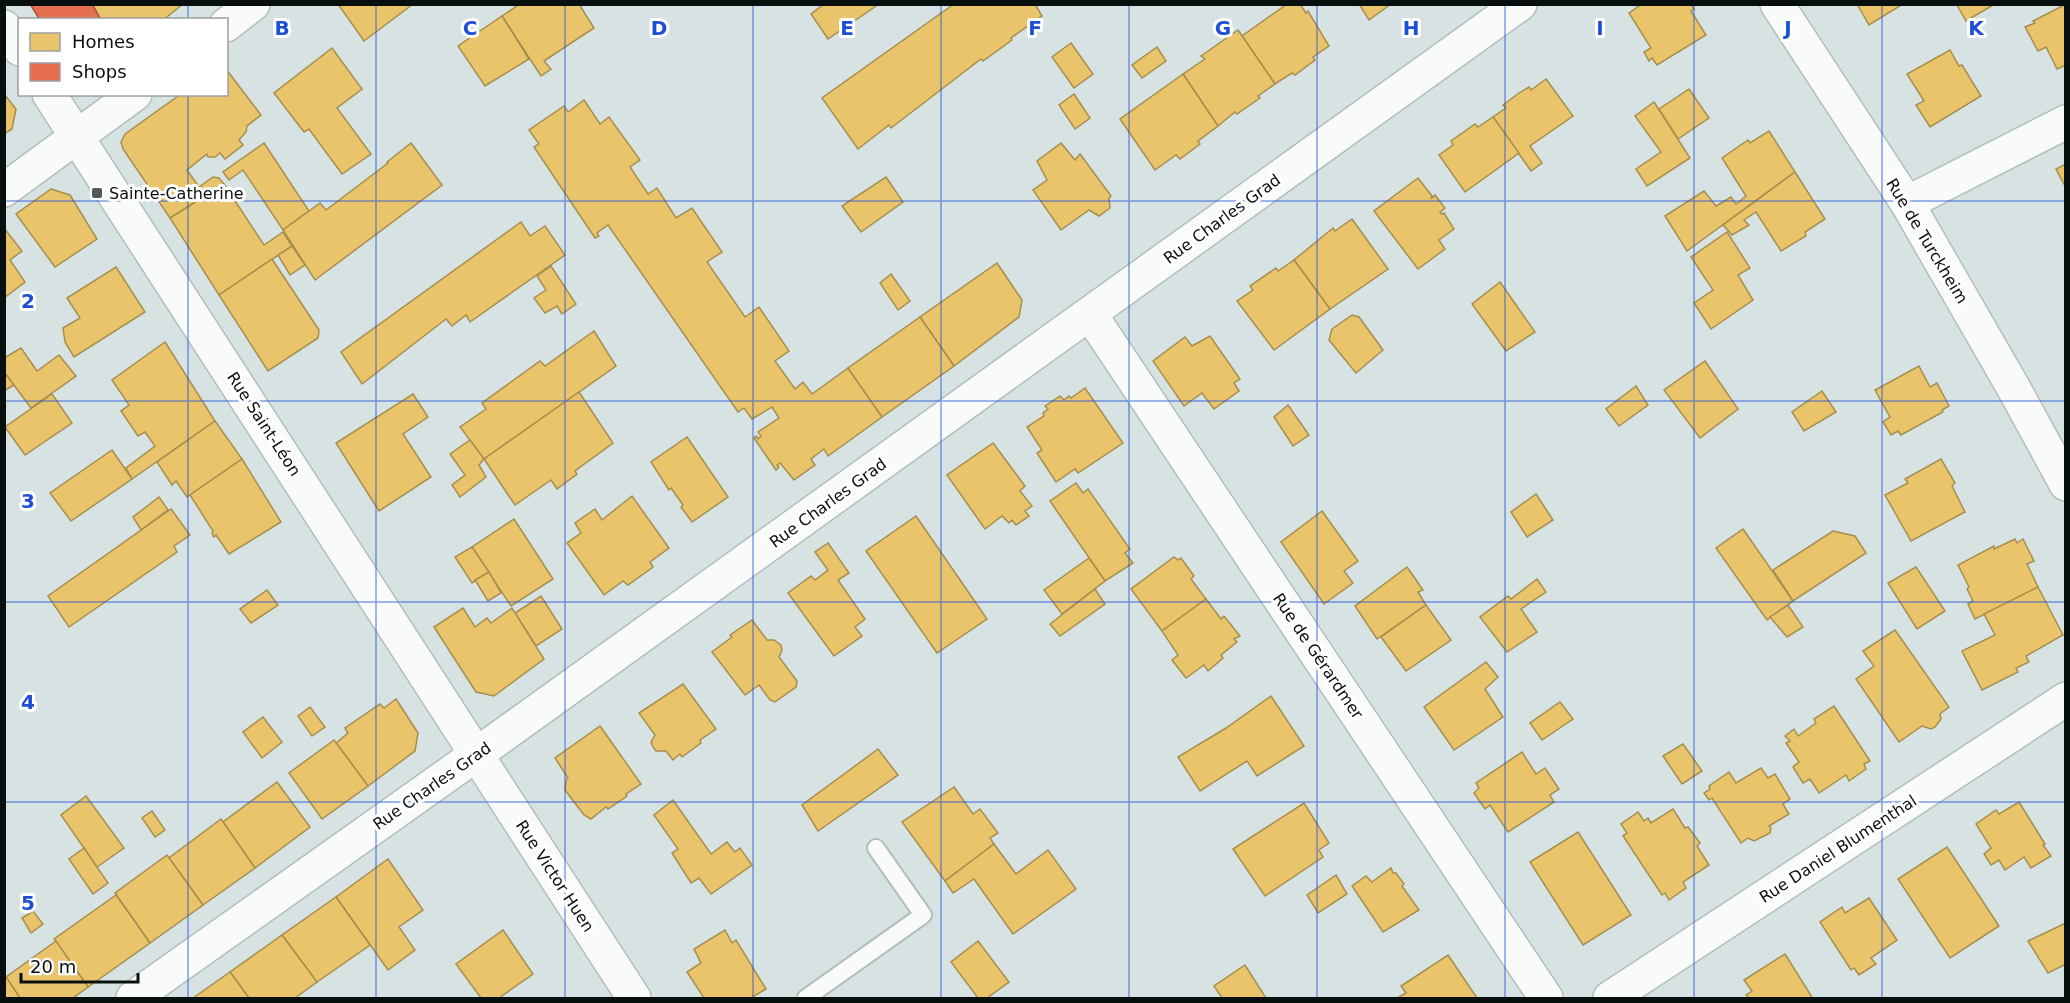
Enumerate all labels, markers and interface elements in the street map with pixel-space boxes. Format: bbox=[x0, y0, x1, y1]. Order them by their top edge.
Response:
text: B bbox=[274, 16, 290, 40]
text: C bbox=[463, 16, 477, 40]
text: D bbox=[651, 16, 667, 40]
text: E bbox=[840, 16, 854, 40]
text: F bbox=[1028, 16, 1042, 40]
text: G bbox=[1215, 16, 1231, 40]
text: H bbox=[1403, 16, 1419, 40]
text: I bbox=[1596, 16, 1604, 40]
text: J bbox=[1782, 16, 1792, 40]
text: K bbox=[1968, 16, 1985, 40]
legend bbox=[18, 18, 228, 96]
text: Homes bbox=[72, 31, 135, 52]
text: Shops bbox=[72, 61, 127, 82]
street label: Rue Charles Grad bbox=[1160, 170, 1284, 268]
street label: Rue de Turckheim bbox=[1882, 175, 1972, 307]
place label: Sainte-Catherine bbox=[109, 184, 244, 203]
marker: Sainte-Catherine bbox=[90, 186, 104, 200]
text: 2 bbox=[21, 289, 35, 313]
street label: Rue Saint-Léon bbox=[223, 368, 305, 480]
street label: Rue Charles Grad bbox=[766, 454, 890, 552]
text: 3 bbox=[21, 489, 35, 513]
street label: Rue de Gérardmer bbox=[1269, 589, 1367, 723]
text: 4 bbox=[21, 690, 35, 714]
street label: Rue Charles Grad bbox=[369, 738, 495, 834]
street label: Rue Daniel Blumenthal bbox=[1756, 791, 1920, 907]
street label: Rue Victor Huen bbox=[512, 817, 598, 935]
text: 5 bbox=[21, 891, 35, 915]
scale bar bbox=[21, 946, 138, 984]
text: 20 m bbox=[30, 956, 76, 977]

